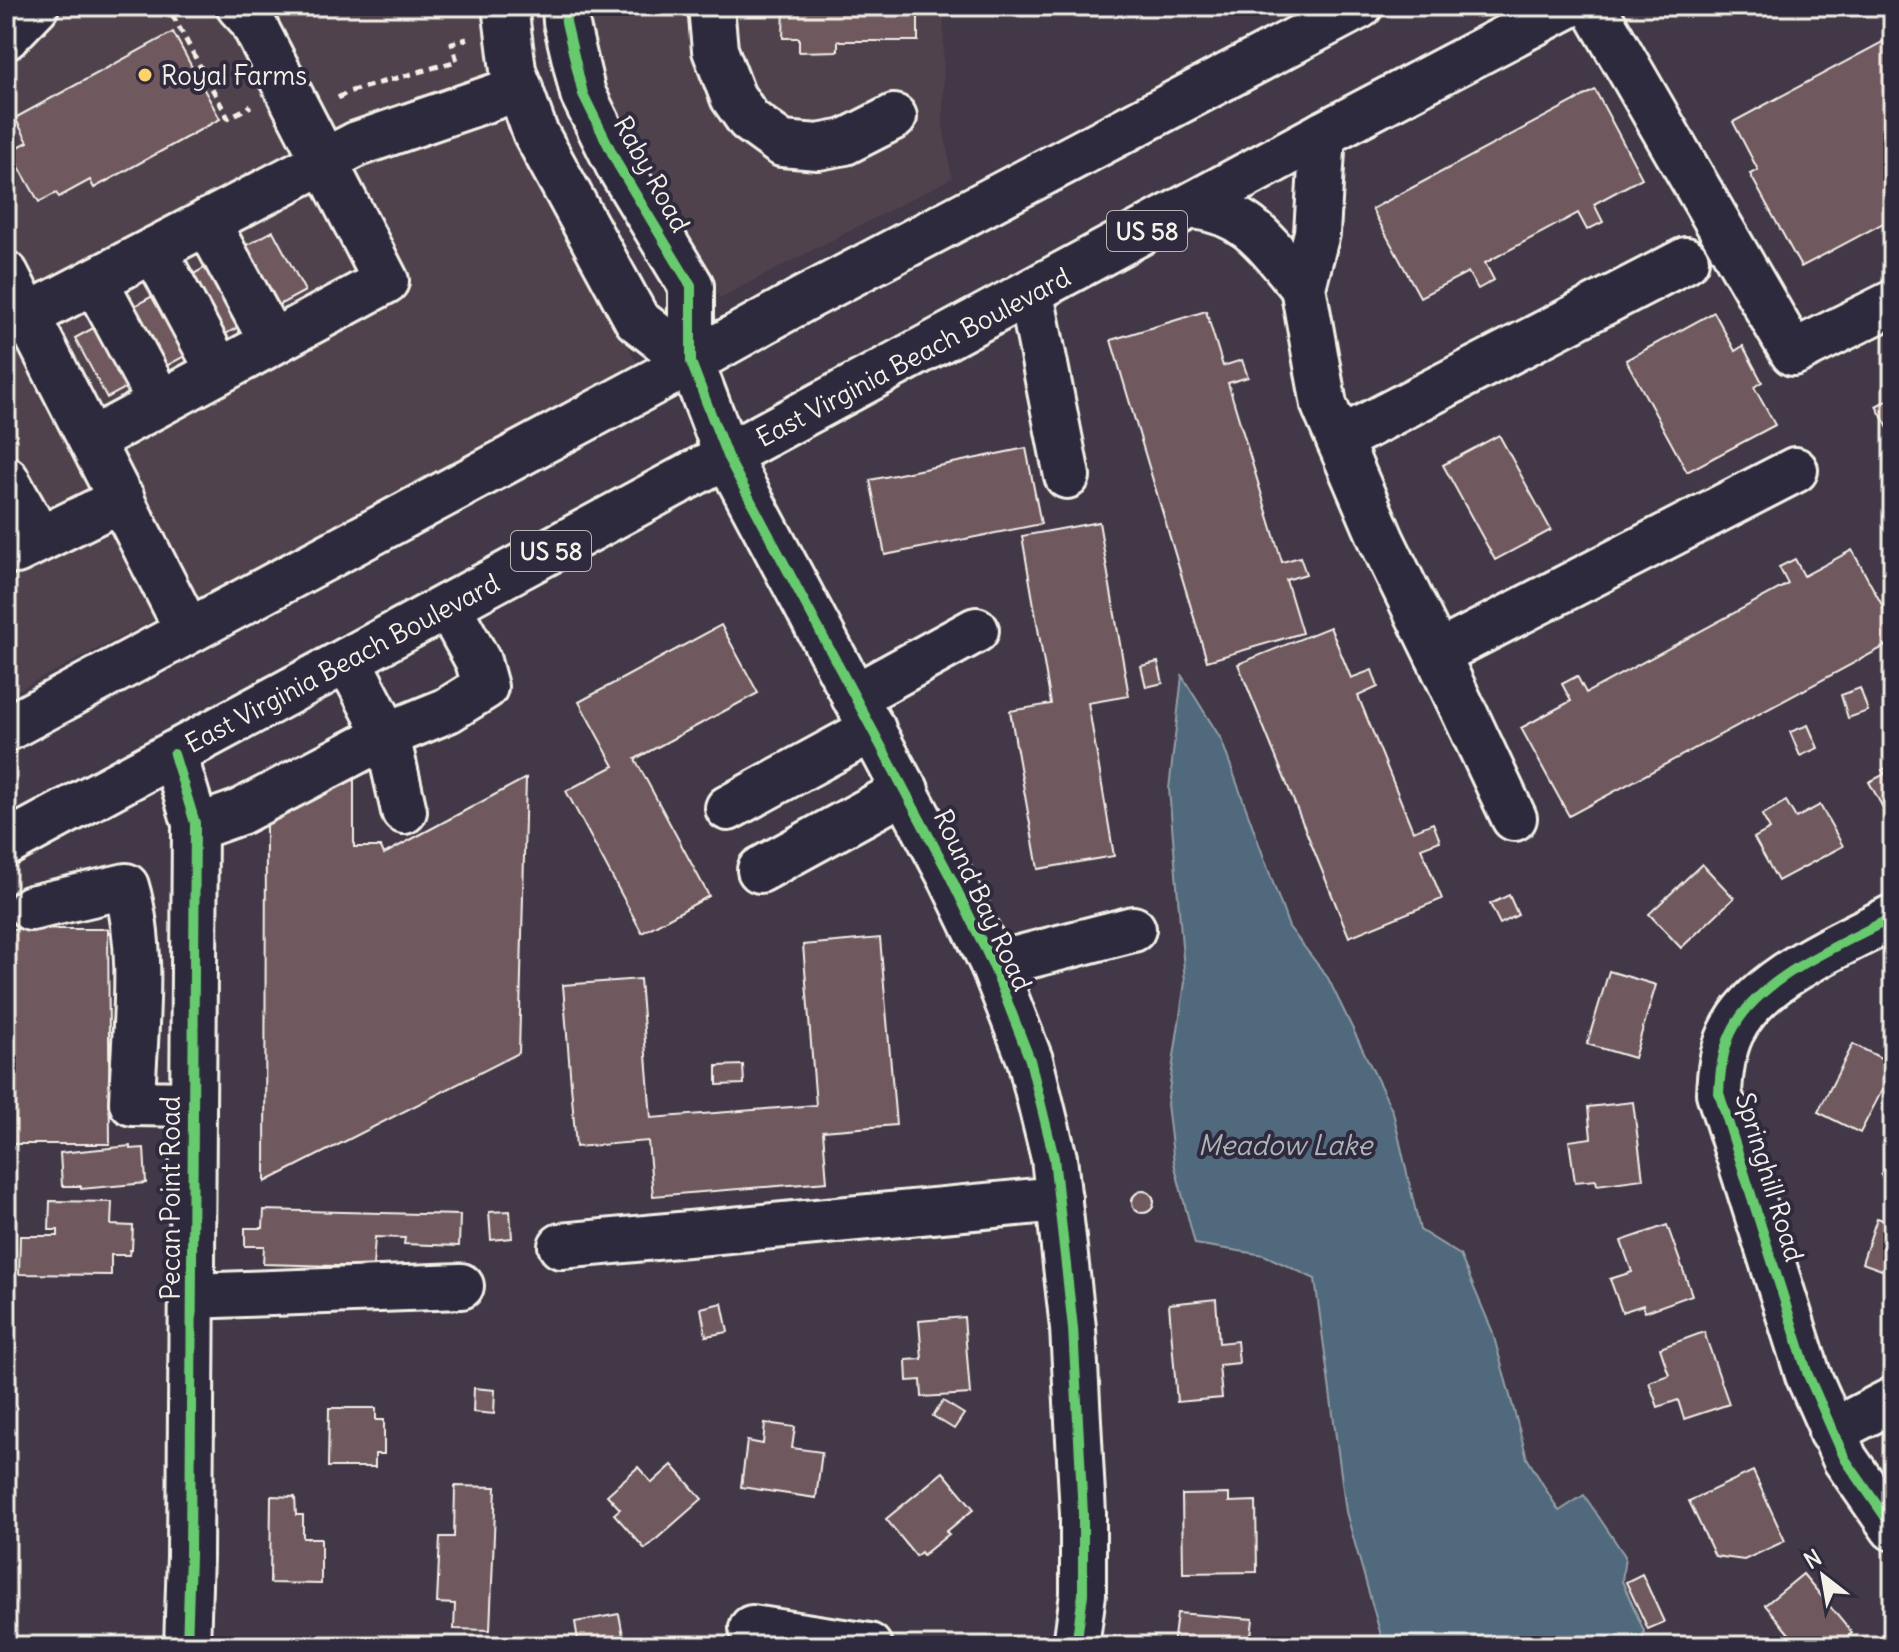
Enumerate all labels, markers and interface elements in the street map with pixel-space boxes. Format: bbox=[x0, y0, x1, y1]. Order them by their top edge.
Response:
place label: Royal Farms bbox=[161, 59, 307, 92]
marker: Royal Farms bbox=[136, 66, 154, 84]
street label: Raby Road bbox=[607, 110, 697, 238]
road number: US 58 bbox=[1107, 211, 1187, 251]
street label: East Virginia Beach Boulevard bbox=[750, 260, 1076, 454]
road number: US 58 bbox=[511, 531, 591, 571]
street label: East Virginia Beach Boulevard bbox=[179, 566, 505, 760]
street label: Round Bay Road bbox=[927, 804, 1039, 996]
street label: Springhill Road bbox=[1729, 1089, 1811, 1265]
street label: Pecan Point Road bbox=[154, 1096, 187, 1300]
water label: Meadow Lake bbox=[1198, 1127, 1374, 1163]
north arrow bbox=[1783, 1536, 1863, 1616]
text: N bbox=[1799, 1543, 1826, 1575]

